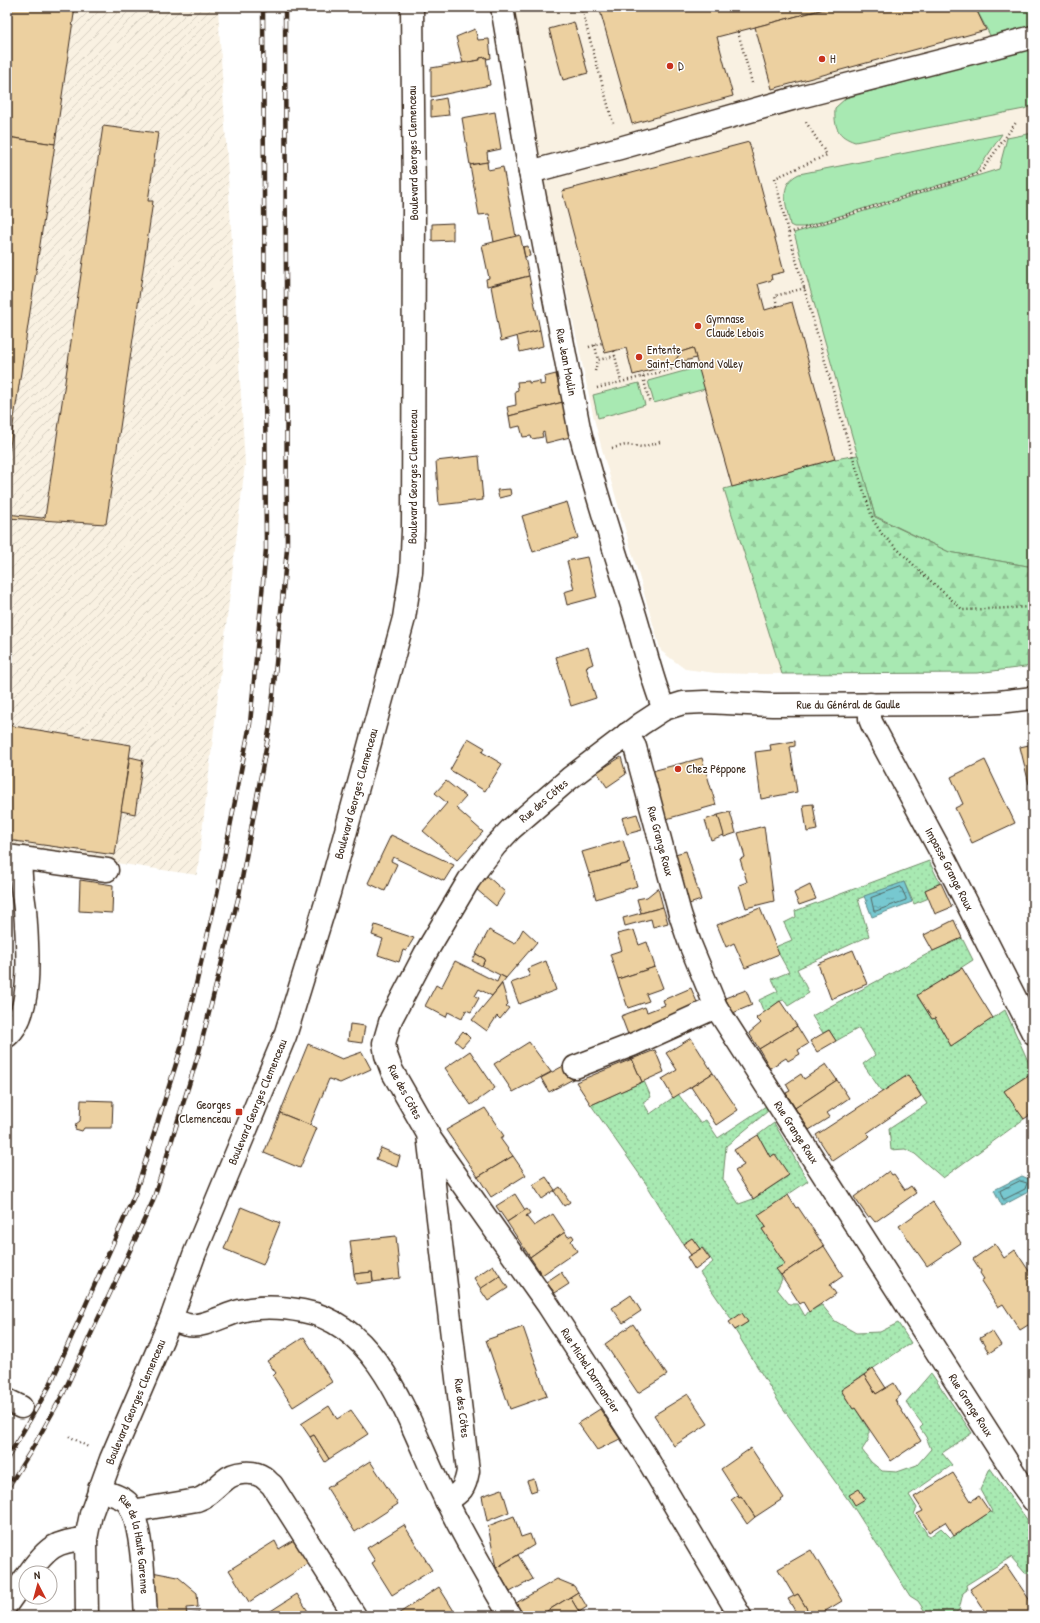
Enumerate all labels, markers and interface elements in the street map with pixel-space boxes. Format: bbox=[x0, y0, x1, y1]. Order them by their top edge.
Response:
place label: H bbox=[830, 50, 836, 67]
marker: H bbox=[817, 54, 827, 64]
place label: D bbox=[678, 57, 684, 74]
marker: D bbox=[665, 61, 675, 71]
street label: Boulevard Georges Clemenceau bbox=[403, 85, 422, 220]
place label: Gymnase Claude Lebois bbox=[706, 310, 764, 341]
marker: Gymnase Claude Lebois bbox=[693, 321, 703, 331]
street label: Rue Jean Moulin bbox=[552, 327, 582, 397]
place label: Entente Saint-Chamond Volley bbox=[647, 341, 743, 372]
marker: Entente Saint-Chamond Volley bbox=[634, 352, 644, 362]
street label: Boulevard Georges Clemenceau bbox=[403, 409, 421, 545]
street label: Rue du Général de Gaulle bbox=[797, 695, 900, 713]
street label: Boulevard Georges Clemenceau bbox=[330, 726, 382, 861]
place label: Chez Péppone bbox=[686, 760, 746, 777]
marker: Chez Péppone bbox=[673, 764, 683, 774]
street label: Rue des Côtes bbox=[515, 774, 572, 826]
street label: Rue Grange Roux bbox=[643, 804, 678, 878]
street label: Impasse Grange Roux bbox=[921, 824, 978, 914]
street label: Boulevard Georges Clemenceau bbox=[223, 1036, 291, 1167]
street label: Rue des Côtes bbox=[384, 1061, 427, 1122]
place label: Georges Clemenceau bbox=[179, 1096, 231, 1127]
street label: Rue Grange Roux bbox=[770, 1097, 823, 1167]
marker: Georges Clemenceau bbox=[234, 1107, 244, 1117]
street label: Rue Michel Darmancier bbox=[557, 1324, 625, 1417]
street label: Boulevard Georges Clemenceau bbox=[101, 1336, 169, 1467]
street label: Rue Grange Roux bbox=[945, 1370, 998, 1440]
street label: Rue des Côtes bbox=[450, 1377, 475, 1439]
street label: Rue de la Haute Garenne bbox=[116, 1489, 154, 1595]
north arrow bbox=[18, 1565, 58, 1605]
text: N bbox=[33, 1568, 41, 1582]

